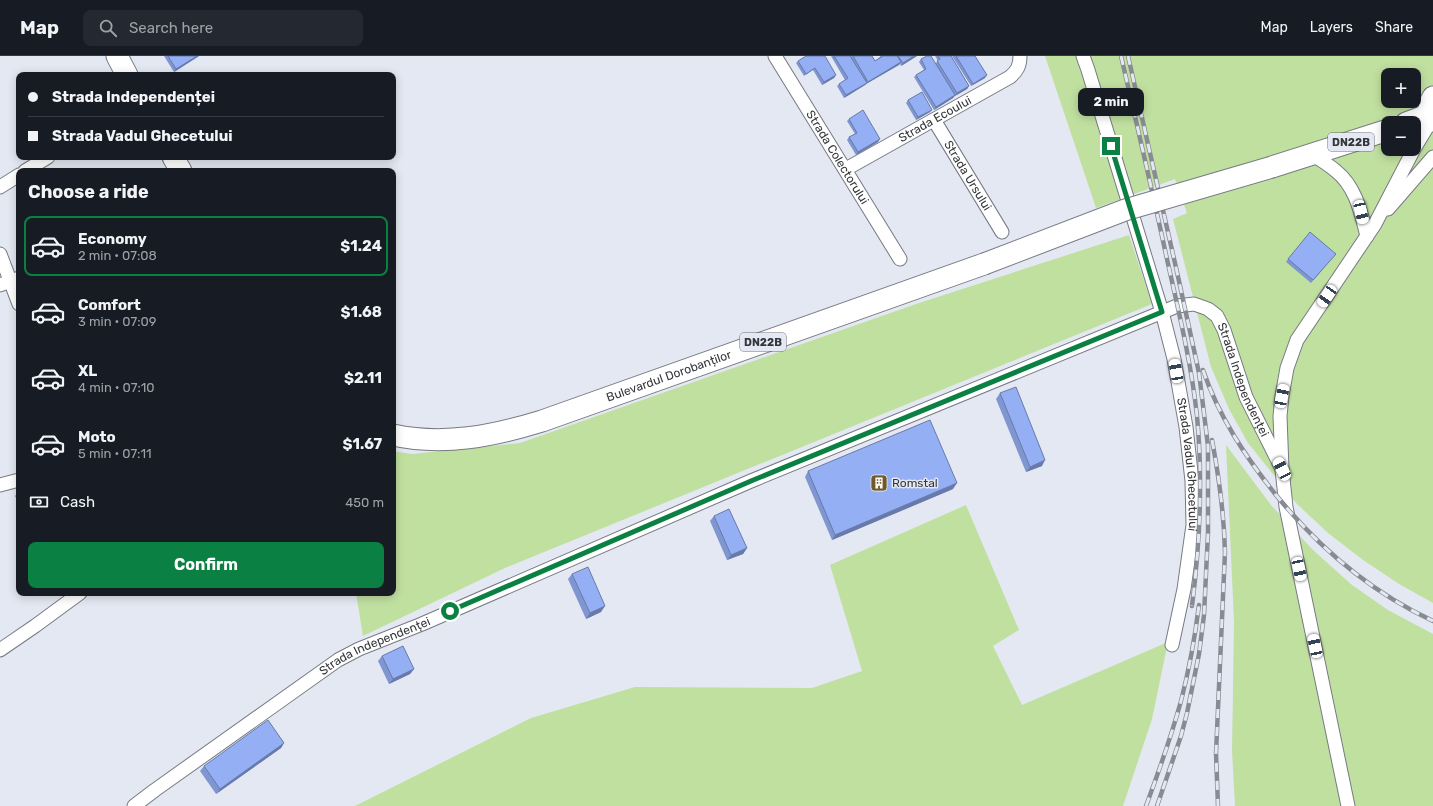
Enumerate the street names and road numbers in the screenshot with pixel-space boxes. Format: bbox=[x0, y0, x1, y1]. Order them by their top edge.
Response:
street label: Strada Ecoului bbox=[896, 93, 974, 145]
street label: Strada Colectorului bbox=[803, 108, 872, 207]
road number: DN22B bbox=[1328, 133, 1374, 151]
street label: Strada Ursului bbox=[941, 138, 994, 213]
street label: Strada Independenței bbox=[1215, 320, 1272, 439]
road number: DN22B bbox=[740, 333, 786, 351]
street label: Bulevardul Dorobanților bbox=[604, 347, 734, 405]
street label: Strada Vadul Ghecetului bbox=[1174, 397, 1200, 532]
street label: Strada Independenței bbox=[317, 614, 432, 678]

